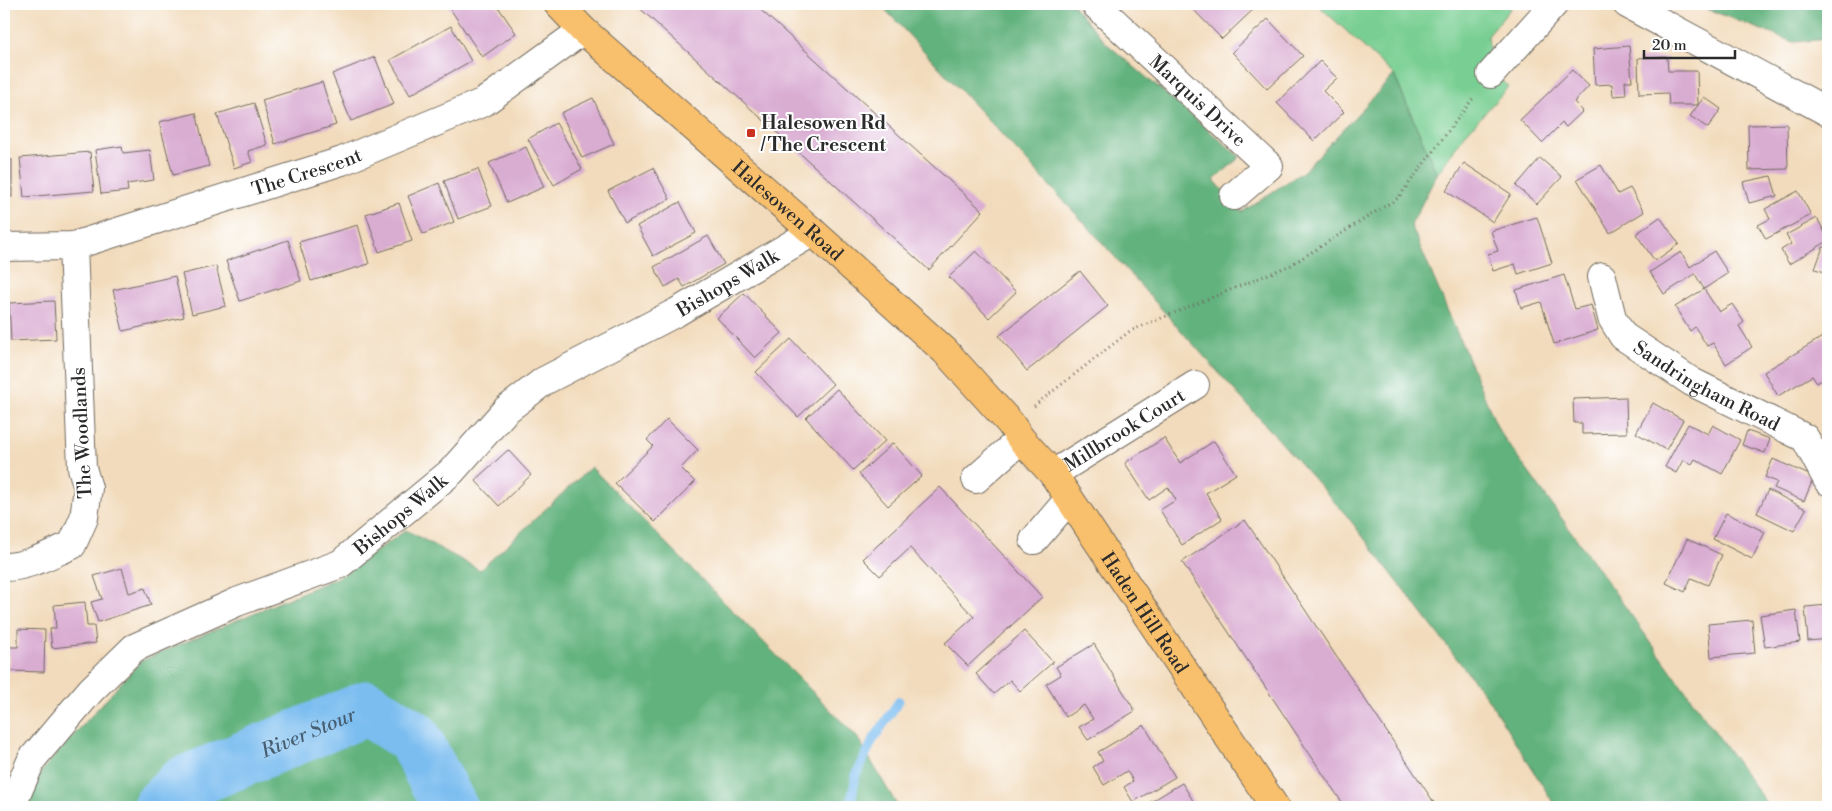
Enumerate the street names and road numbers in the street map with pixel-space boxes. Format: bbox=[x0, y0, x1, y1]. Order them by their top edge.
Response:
street label: Marquis Drive bbox=[1144, 50, 1251, 152]
street label: The Crescent bbox=[249, 143, 366, 202]
street label: Halesowen Road bbox=[727, 155, 848, 267]
street label: Bishops Walk bbox=[672, 243, 784, 323]
street label: Sandringham Road bbox=[1629, 335, 1784, 437]
street label: The Woodlands bbox=[67, 367, 97, 499]
street label: Millbrook Court bbox=[1060, 383, 1190, 477]
street label: Bishops Walk bbox=[348, 468, 453, 561]
street label: Haden Hill Road bbox=[1095, 547, 1194, 678]

